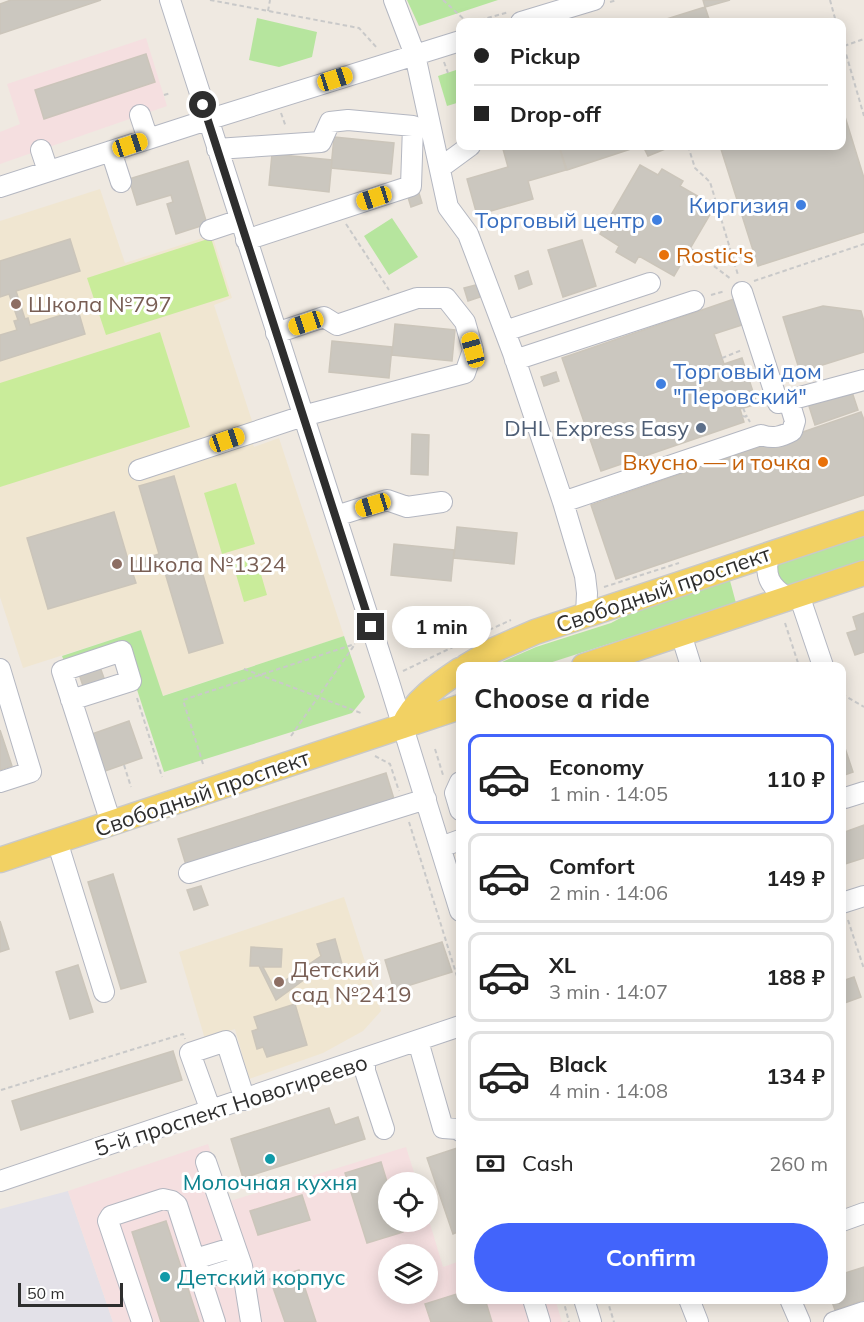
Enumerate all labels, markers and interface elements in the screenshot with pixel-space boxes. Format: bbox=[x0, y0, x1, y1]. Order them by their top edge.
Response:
text: Pickup bbox=[510, 42, 580, 70]
car bbox=[315, 65, 355, 93]
route start bbox=[189, 91, 216, 118]
text: Drop-off bbox=[510, 100, 601, 128]
car bbox=[110, 131, 150, 159]
car bbox=[354, 184, 394, 212]
place label: Киргизия bbox=[689, 191, 789, 219]
marker: Киргизия bbox=[794, 198, 808, 212]
place label: Торговый центр bbox=[475, 206, 645, 234]
marker: Торговый центр bbox=[650, 213, 664, 227]
place label: Rostic's bbox=[676, 241, 754, 269]
marker: Rostic's bbox=[657, 248, 671, 262]
place label: Школа №797 bbox=[28, 290, 172, 318]
marker: Школа №797 bbox=[9, 297, 23, 311]
car bbox=[286, 309, 326, 337]
car bbox=[459, 330, 487, 370]
place label: Торговый дом "Перовский" bbox=[673, 357, 822, 410]
marker: Торговый дом "Перовский" bbox=[654, 377, 668, 391]
place label: DHL Express Easy bbox=[504, 414, 689, 442]
marker: DHL Express Easy bbox=[694, 421, 708, 435]
car bbox=[207, 426, 247, 454]
place label: Вкусно — и точка bbox=[622, 448, 811, 476]
marker: Вкусно — и точка bbox=[816, 455, 830, 469]
car bbox=[353, 491, 393, 519]
street label: Свободный проспект bbox=[552, 539, 774, 639]
place label: Школа №1324 bbox=[129, 550, 286, 578]
marker: Школа №1324 bbox=[110, 557, 124, 571]
callout: 1 min bbox=[392, 606, 491, 648]
route end bbox=[357, 613, 384, 640]
text: 1 min bbox=[415, 614, 468, 639]
text: Choose a ride bbox=[474, 681, 650, 715]
street label: Свободный проспект bbox=[91, 743, 313, 843]
icon: car bbox=[477, 752, 531, 806]
text: Economy bbox=[549, 753, 644, 781]
text: 110 ₽ bbox=[766, 765, 825, 793]
text: 1 min · 14:05 bbox=[549, 781, 668, 806]
icon: car bbox=[477, 851, 531, 905]
text: Comfort bbox=[549, 852, 635, 880]
text: 149 ₽ bbox=[766, 864, 825, 892]
text: 2 min · 14:06 bbox=[549, 880, 668, 905]
icon: car bbox=[477, 950, 531, 1004]
text: XL bbox=[549, 951, 576, 979]
place label: Детский сад №2419 bbox=[291, 955, 411, 1008]
text: 188 ₽ bbox=[766, 963, 825, 991]
marker: Детский сад №2419 bbox=[272, 975, 286, 989]
text: 3 min · 14:07 bbox=[549, 979, 668, 1004]
street label: 5-й проспект Новогиреево bbox=[91, 1048, 371, 1162]
icon: car bbox=[477, 1049, 531, 1103]
text: Black bbox=[549, 1050, 607, 1078]
text: 134 ₽ bbox=[766, 1062, 825, 1090]
text: 4 min · 14:08 bbox=[549, 1078, 668, 1103]
icon: cash bbox=[474, 1147, 507, 1180]
text: Cash bbox=[522, 1149, 574, 1177]
text: 260 m bbox=[769, 1151, 828, 1176]
marker: Молочная кухня bbox=[263, 1152, 277, 1166]
place label: Молочная кухня bbox=[183, 1168, 357, 1196]
map controls bbox=[378, 1172, 438, 1304]
button: locate bbox=[378, 1172, 438, 1232]
button: Confirm bbox=[474, 1223, 828, 1292]
button: layers bbox=[378, 1244, 438, 1304]
place label: Детский корпус bbox=[177, 1263, 346, 1291]
marker: Детский корпус bbox=[158, 1270, 172, 1284]
scale bar bbox=[18, 1280, 123, 1308]
text: 50 m bbox=[27, 1283, 64, 1303]

